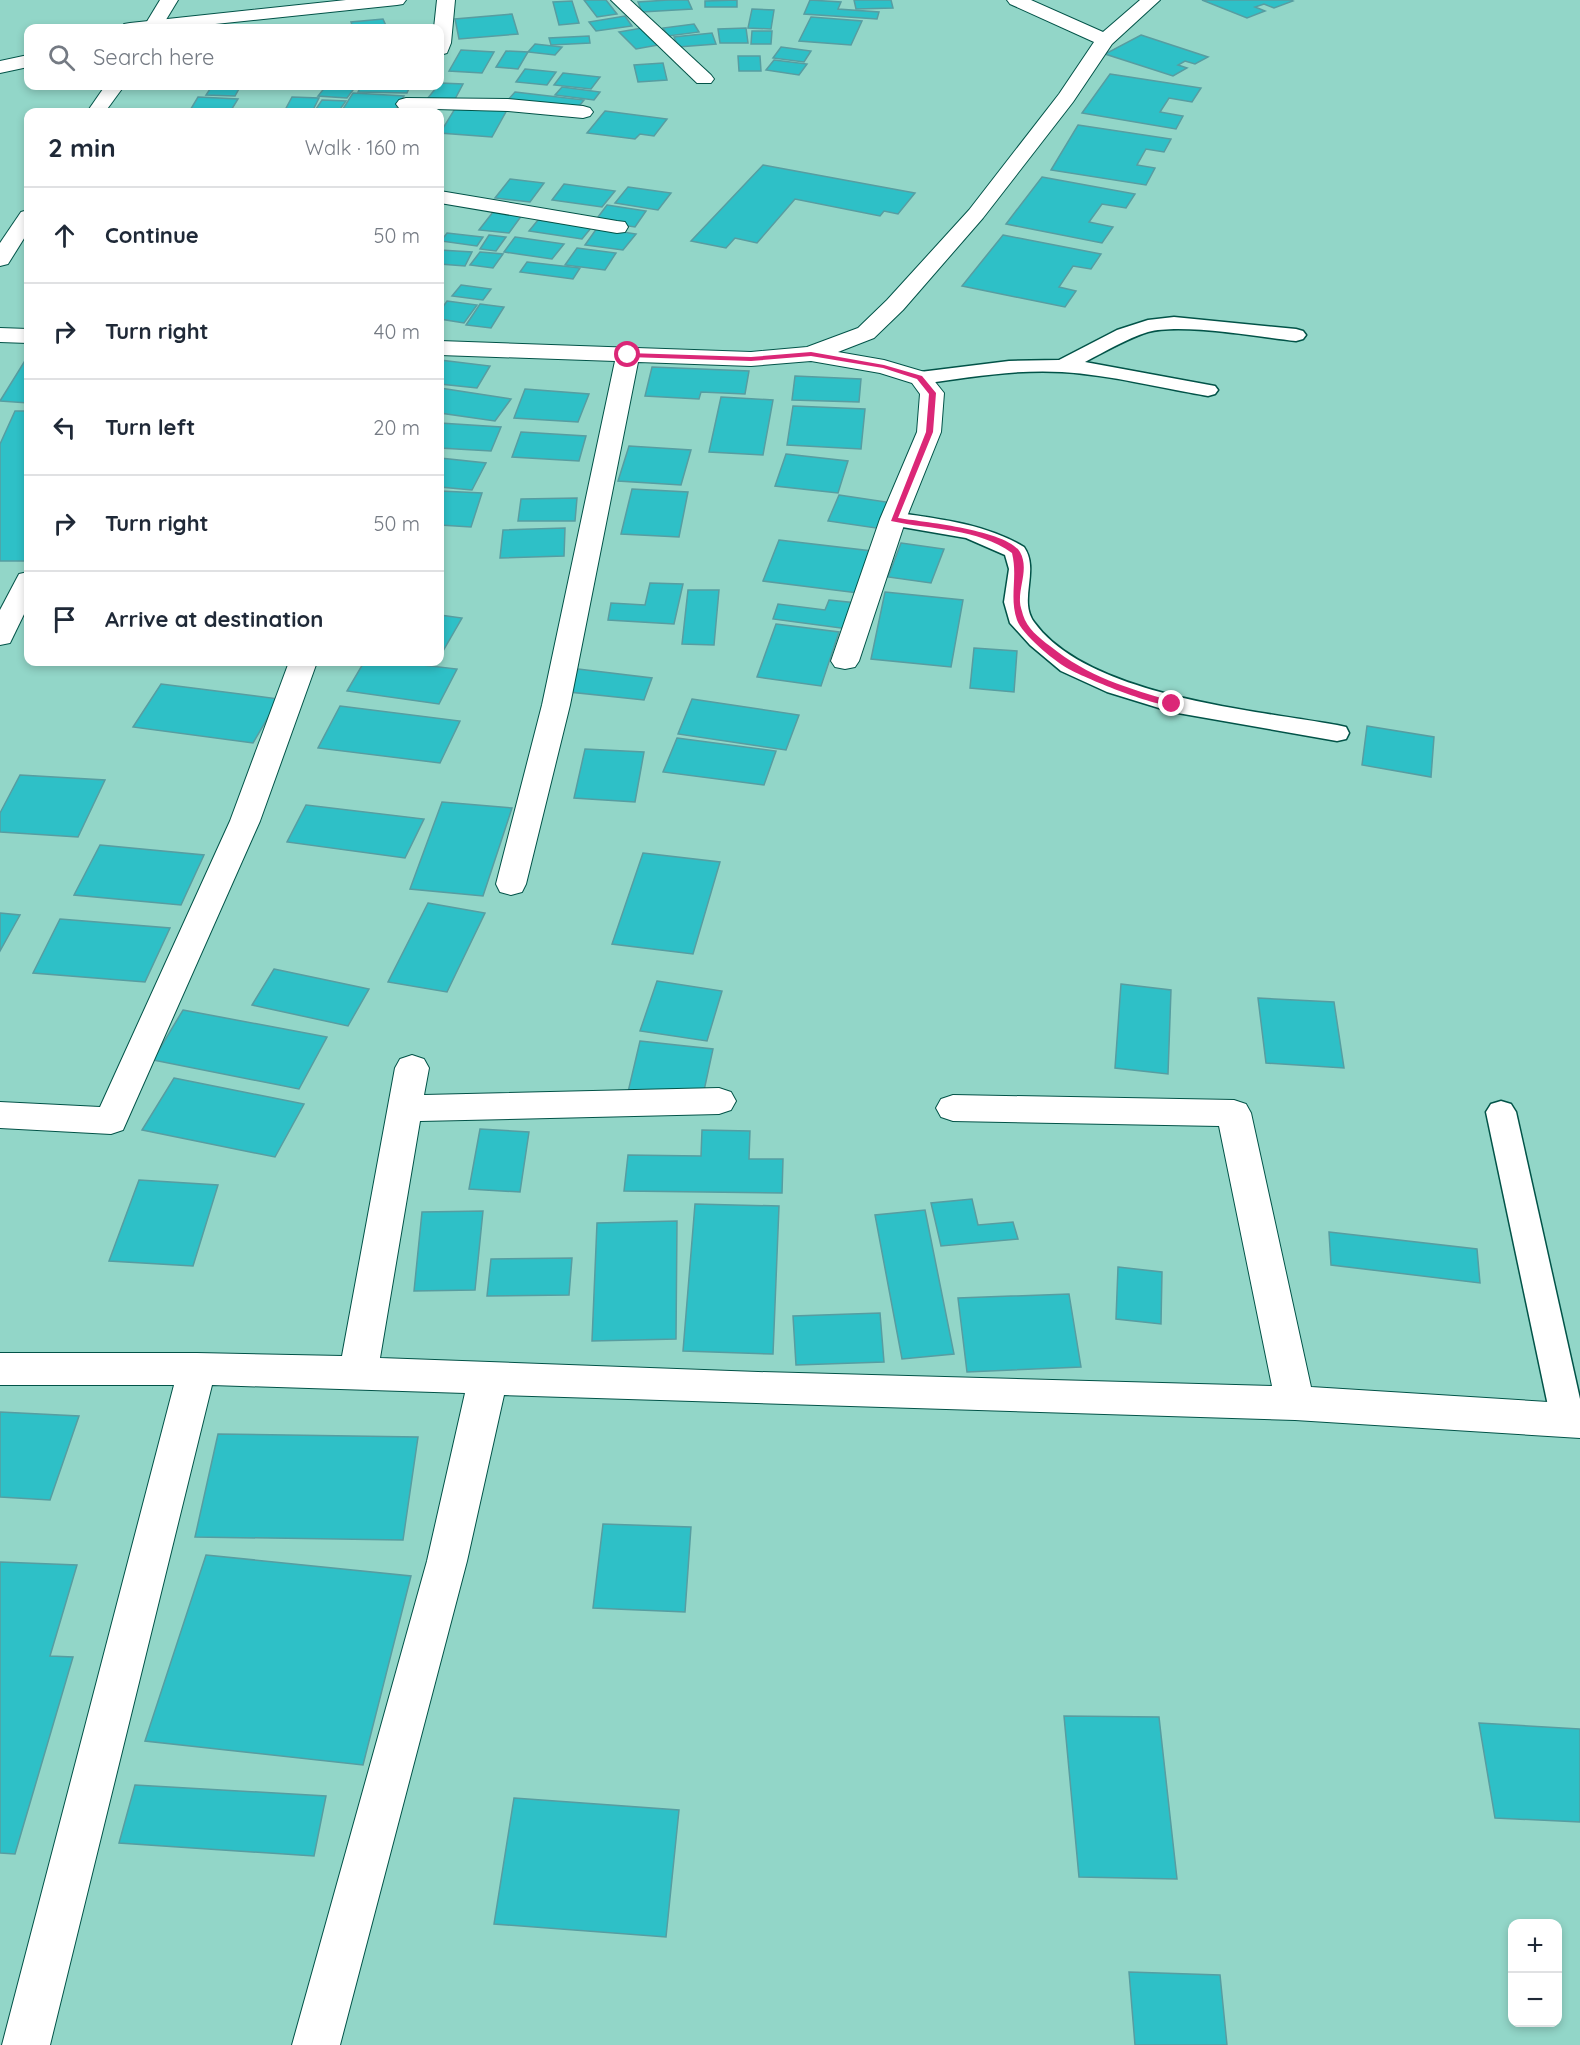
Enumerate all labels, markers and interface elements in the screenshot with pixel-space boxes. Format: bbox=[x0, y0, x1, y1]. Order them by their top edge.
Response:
search box bbox=[24, 24, 444, 90]
icon: search bbox=[45, 41, 78, 74]
text: Search here bbox=[93, 43, 214, 71]
text: 2 min bbox=[48, 131, 116, 164]
text: Walk · 160 m bbox=[305, 135, 420, 160]
icon: ahead bbox=[48, 219, 81, 252]
text: Continue bbox=[105, 221, 199, 249]
text: 50 m bbox=[374, 223, 420, 248]
icon: right bbox=[48, 315, 81, 348]
text: Turn right bbox=[105, 317, 209, 345]
text: 40 m bbox=[374, 319, 420, 344]
route start bbox=[614, 341, 640, 367]
icon: left bbox=[48, 411, 81, 444]
text: Turn left bbox=[105, 413, 195, 441]
text: 20 m bbox=[373, 415, 420, 440]
icon: right bbox=[48, 507, 81, 540]
text: Turn right bbox=[105, 509, 209, 537]
text: 50 m bbox=[374, 511, 420, 536]
icon: arrive bbox=[48, 603, 81, 636]
text: Arrive at destination bbox=[105, 605, 323, 633]
route end bbox=[1158, 690, 1184, 716]
map controls bbox=[1508, 1919, 1562, 2027]
button: + bbox=[1508, 1919, 1562, 1973]
button: − bbox=[1508, 1973, 1562, 2027]

